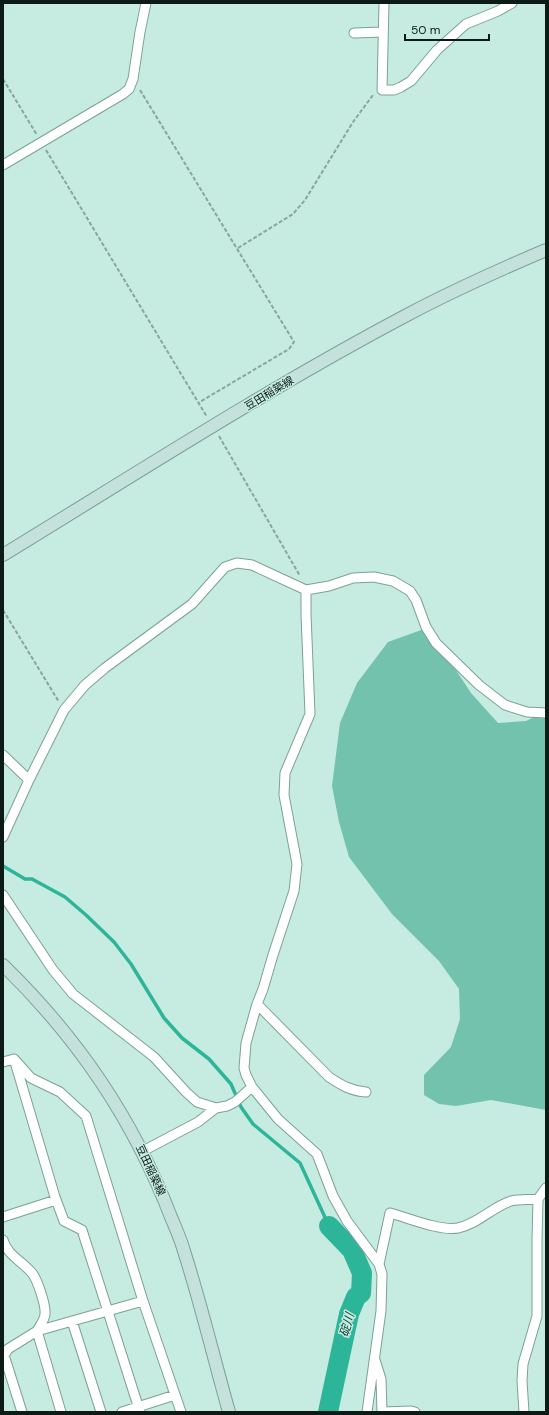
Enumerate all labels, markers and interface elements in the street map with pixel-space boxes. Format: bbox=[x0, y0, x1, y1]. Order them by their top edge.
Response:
scale bar bbox=[405, 16, 489, 42]
text: 50 m bbox=[411, 22, 440, 38]
street label: 豆田稲築線 bbox=[242, 373, 296, 413]
street label: 豆田稲築線 bbox=[133, 1142, 169, 1198]
water label: 碇川 bbox=[336, 1309, 359, 1339]

